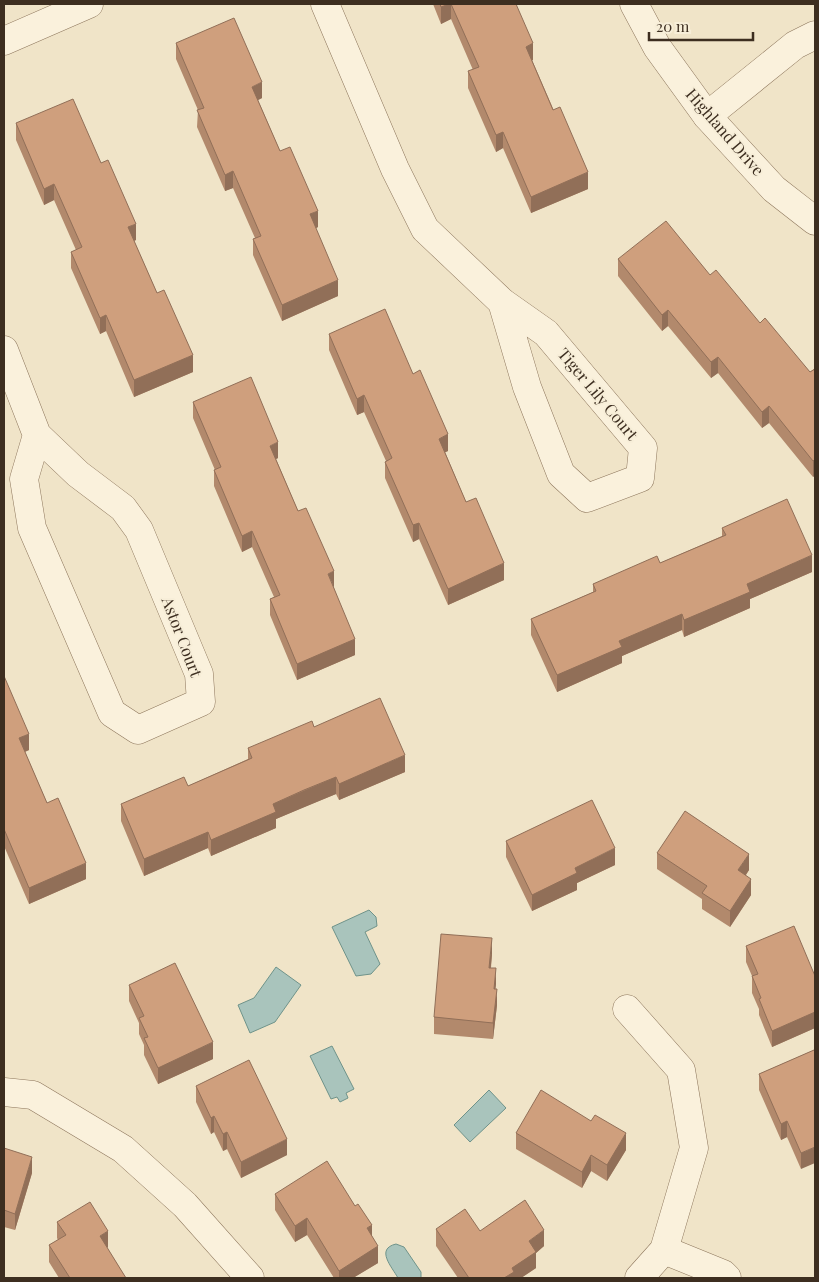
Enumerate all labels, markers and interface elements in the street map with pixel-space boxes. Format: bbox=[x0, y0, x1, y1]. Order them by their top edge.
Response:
scale bar bbox=[649, 10, 753, 42]
text: 20 m bbox=[656, 16, 690, 36]
street label: Highland Drive bbox=[682, 84, 769, 180]
street label: Tiger Lily Court bbox=[554, 343, 643, 444]
street label: Astor Court bbox=[157, 593, 207, 680]

